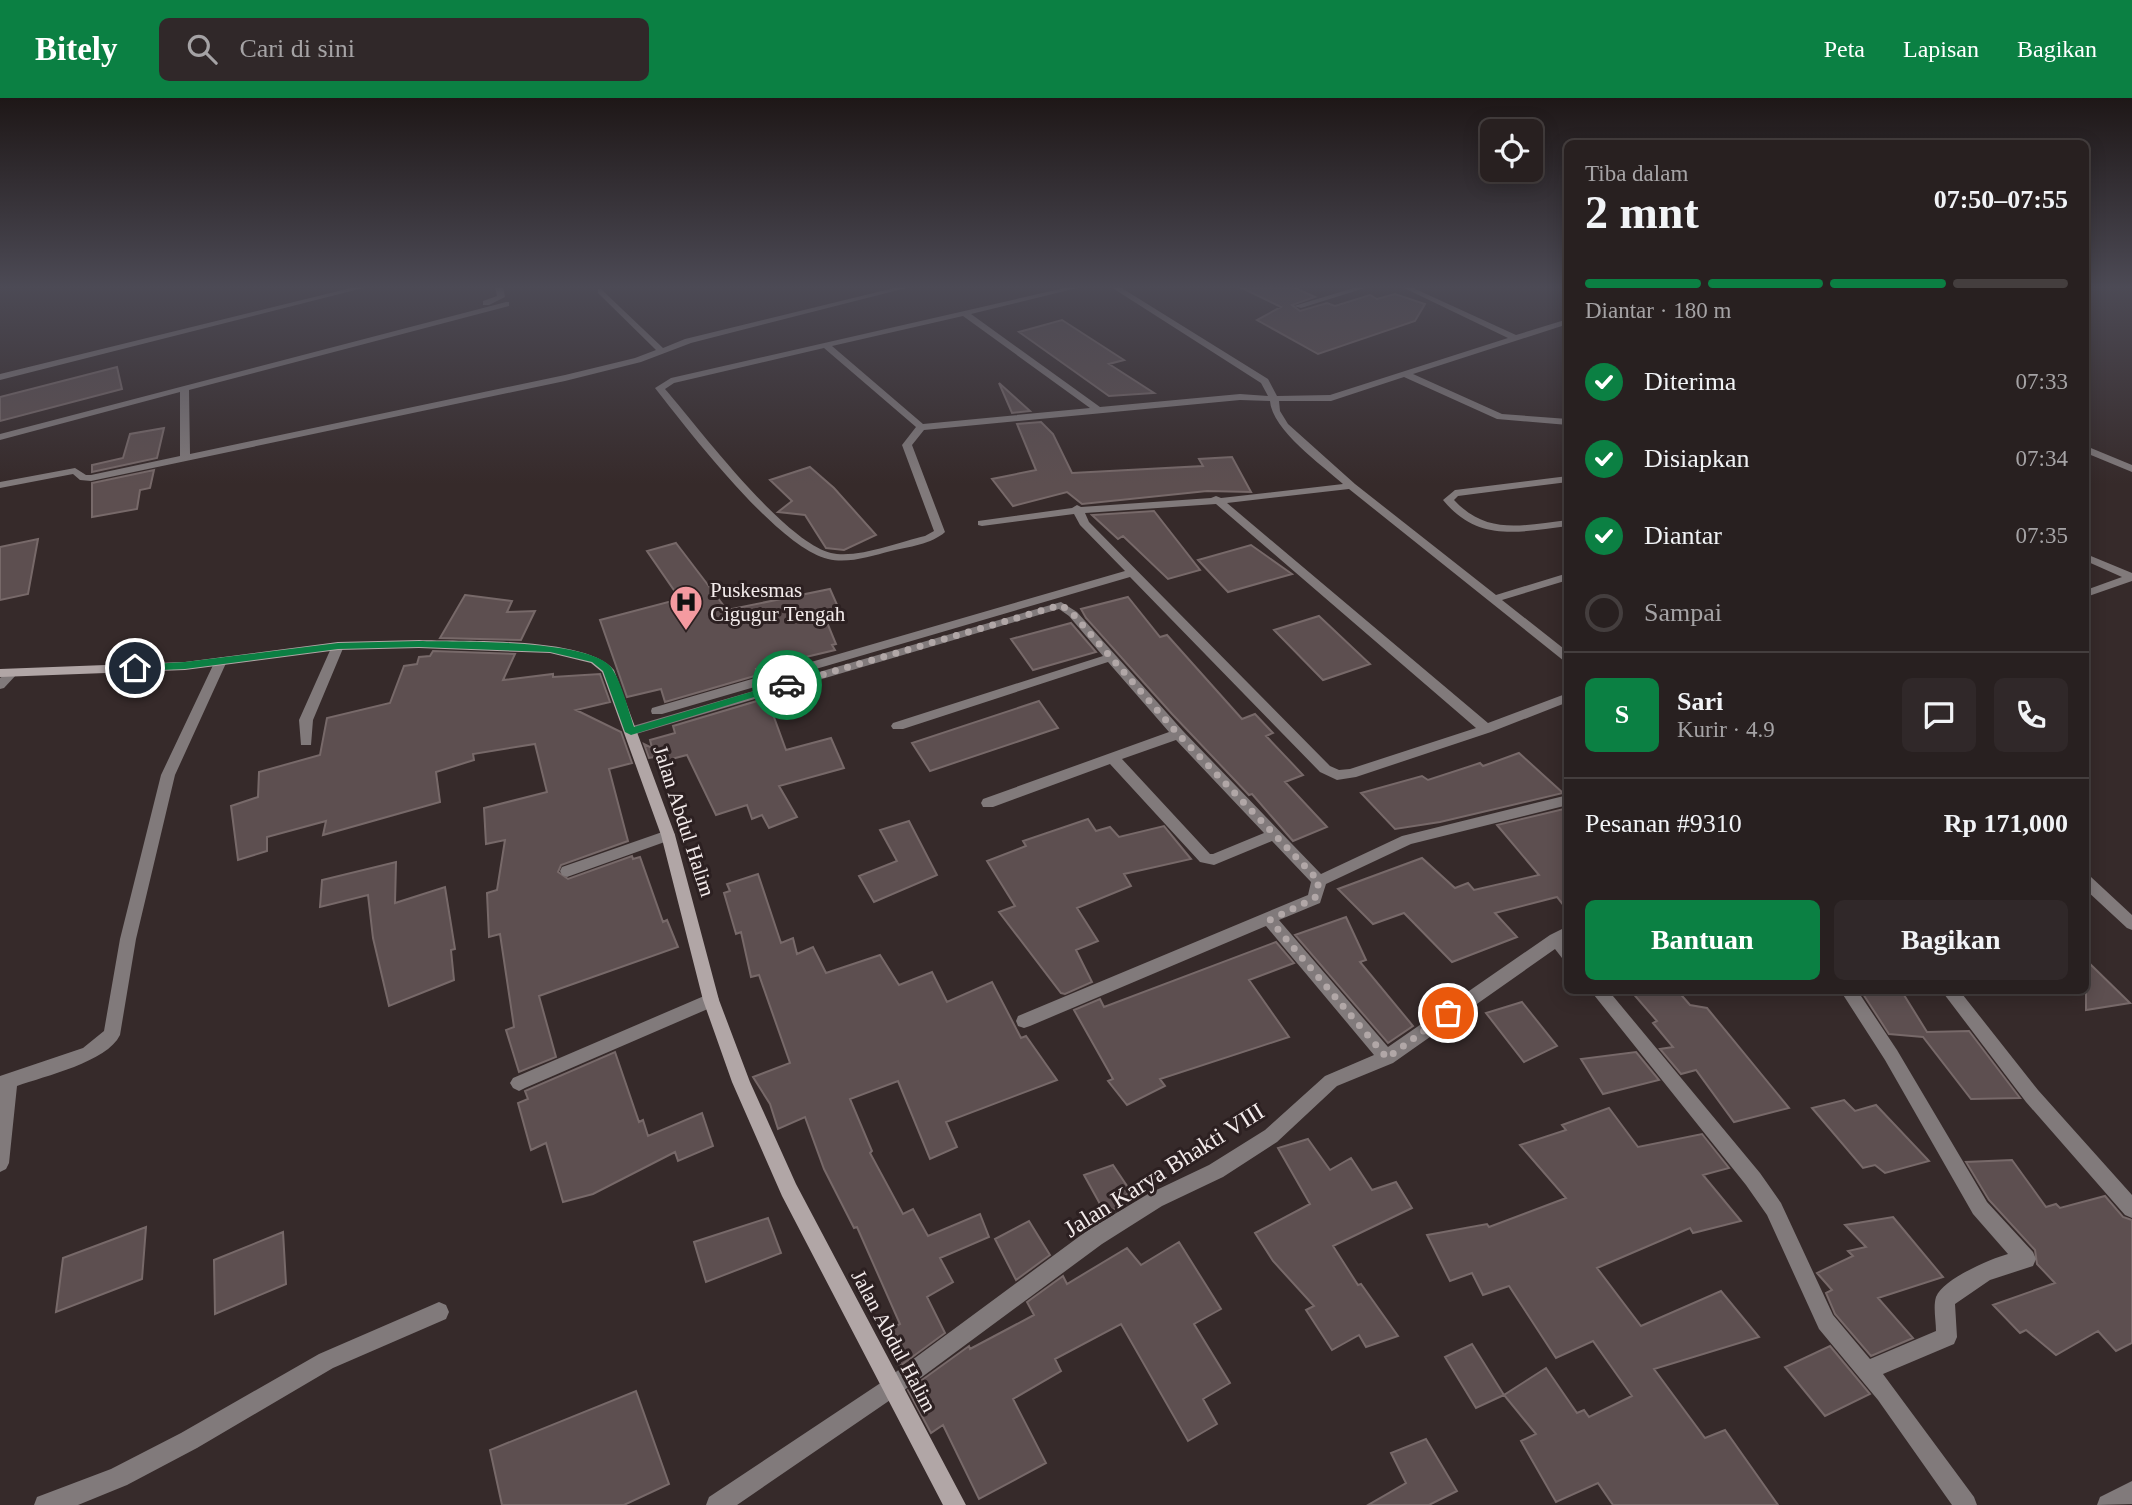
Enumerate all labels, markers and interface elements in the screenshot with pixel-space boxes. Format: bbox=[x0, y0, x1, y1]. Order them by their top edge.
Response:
search box bbox=[159, 18, 649, 81]
icon: search bbox=[183, 30, 221, 68]
text: Bitely bbox=[35, 31, 117, 67]
text: Cari di sini bbox=[239, 34, 355, 63]
text: Peta bbox=[1824, 36, 1865, 62]
text: Lapisan bbox=[1903, 36, 1979, 62]
text: Bagikan bbox=[2017, 36, 2097, 62]
map controls bbox=[1480, 119, 1543, 182]
button: locate bbox=[1480, 119, 1543, 182]
text: Tiba dalam bbox=[1585, 161, 1688, 186]
text: 07:50–07:55 bbox=[1934, 185, 2068, 214]
text: 2 mnt bbox=[1585, 187, 1699, 238]
text: Diantar · 180 m bbox=[1585, 298, 1731, 323]
icon: check bbox=[1585, 363, 1623, 401]
text: Diterima bbox=[1644, 367, 1736, 396]
text: 07:33 bbox=[2016, 369, 2068, 394]
icon: check bbox=[1585, 440, 1623, 478]
text: Disiapkan bbox=[1644, 444, 1749, 473]
text: 07:34 bbox=[2016, 446, 2068, 471]
icon: check bbox=[1585, 517, 1623, 555]
text: Diantar bbox=[1644, 521, 1722, 550]
text: 07:35 bbox=[2016, 523, 2068, 548]
place label: Puskesmas Cigugur Tengah bbox=[710, 578, 846, 626]
hospital icon: Puskesmas Cigugur Tengah bbox=[667, 583, 705, 632]
text: Sampai bbox=[1644, 598, 1722, 627]
pin bbox=[105, 638, 165, 698]
icon: home bbox=[116, 649, 154, 687]
courier bbox=[752, 650, 822, 720]
icon: car bbox=[768, 666, 806, 704]
button: chat bbox=[1902, 678, 1976, 752]
button: phone bbox=[1994, 678, 2068, 752]
text: Sari bbox=[1677, 687, 1723, 716]
text: S bbox=[1615, 700, 1629, 729]
text: Kurir · 4.9 bbox=[1677, 717, 1775, 742]
street label: Jalan Abdul Halim bbox=[648, 742, 720, 900]
text: Pesanan #9310 bbox=[1585, 809, 1742, 838]
text: Rp 171,000 bbox=[1944, 809, 2068, 838]
button: Bantuan bbox=[1585, 900, 1820, 980]
button: Bagikan bbox=[1834, 900, 2068, 980]
pin bbox=[1418, 983, 1478, 1043]
icon: bag bbox=[1429, 994, 1467, 1032]
street label: Jalan Karya Bhakti VIII bbox=[1059, 1098, 1269, 1242]
street label: Jalan Abdul Halim bbox=[846, 1266, 942, 1416]

